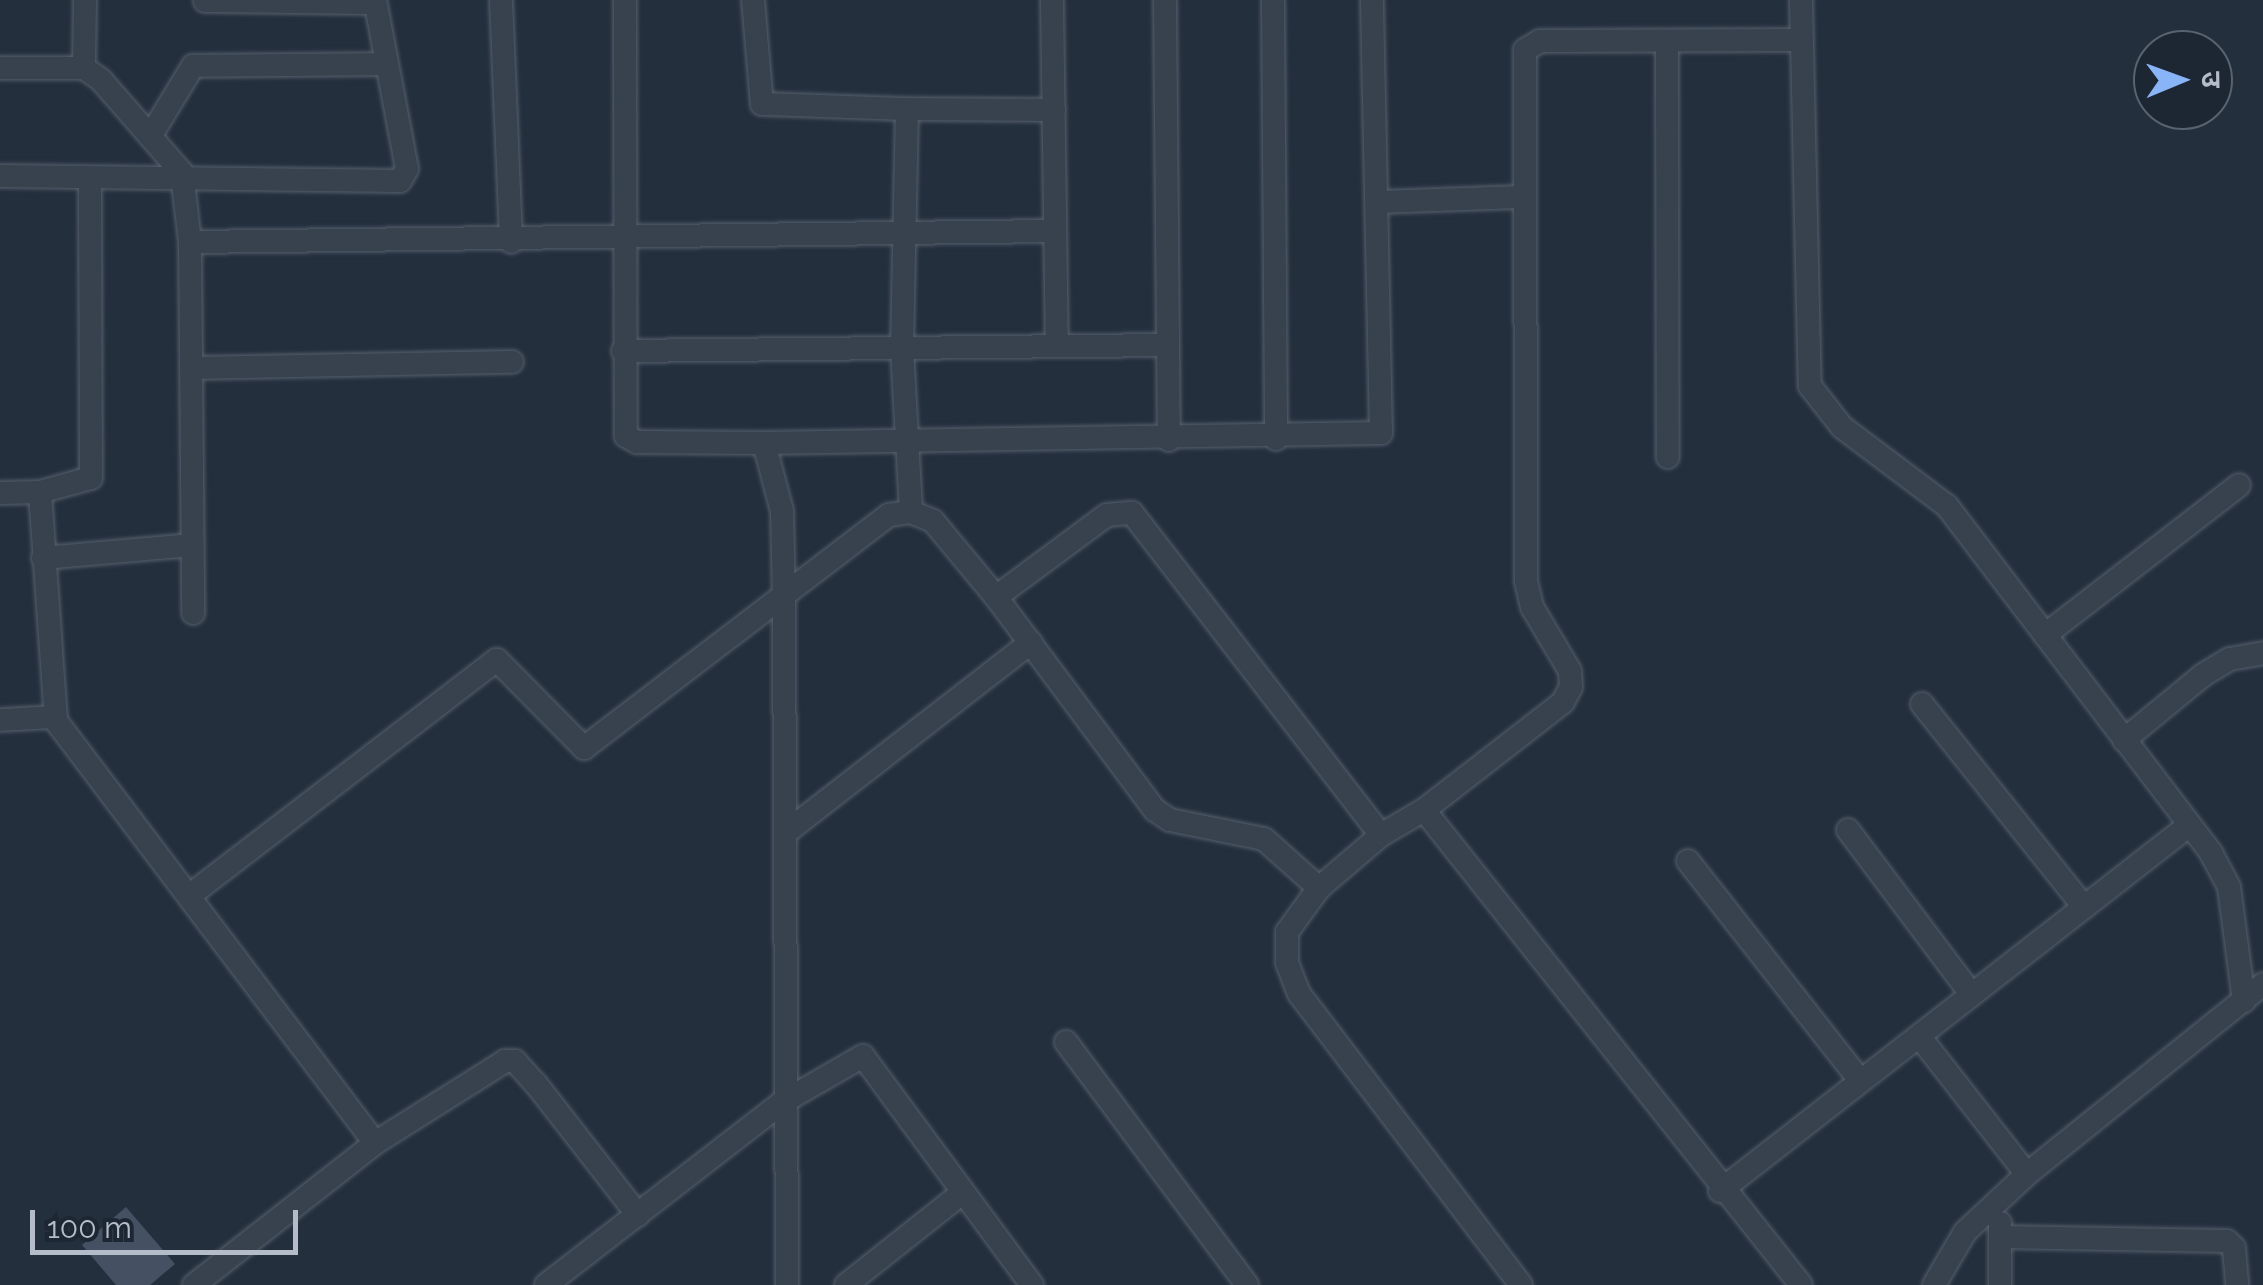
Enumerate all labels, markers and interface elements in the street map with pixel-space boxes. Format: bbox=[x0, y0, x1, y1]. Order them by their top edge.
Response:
north arrow bbox=[2133, 30, 2233, 130]
text: उ bbox=[2195, 71, 2228, 88]
scale bar bbox=[35, 1190, 302, 1252]
text: 100 m bbox=[47, 1210, 132, 1245]

